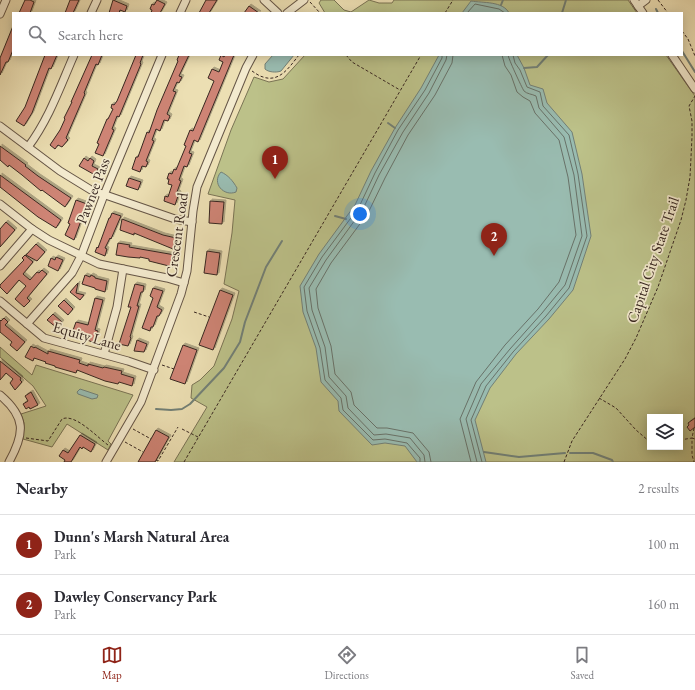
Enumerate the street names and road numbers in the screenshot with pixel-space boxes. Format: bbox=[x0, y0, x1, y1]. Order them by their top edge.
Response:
street label: Pawnee Pass bbox=[71, 155, 114, 227]
street label: Crescent Road bbox=[161, 191, 192, 278]
street label: Capital City State Trail bbox=[622, 194, 683, 325]
street label: Equity Lane bbox=[51, 317, 124, 354]

